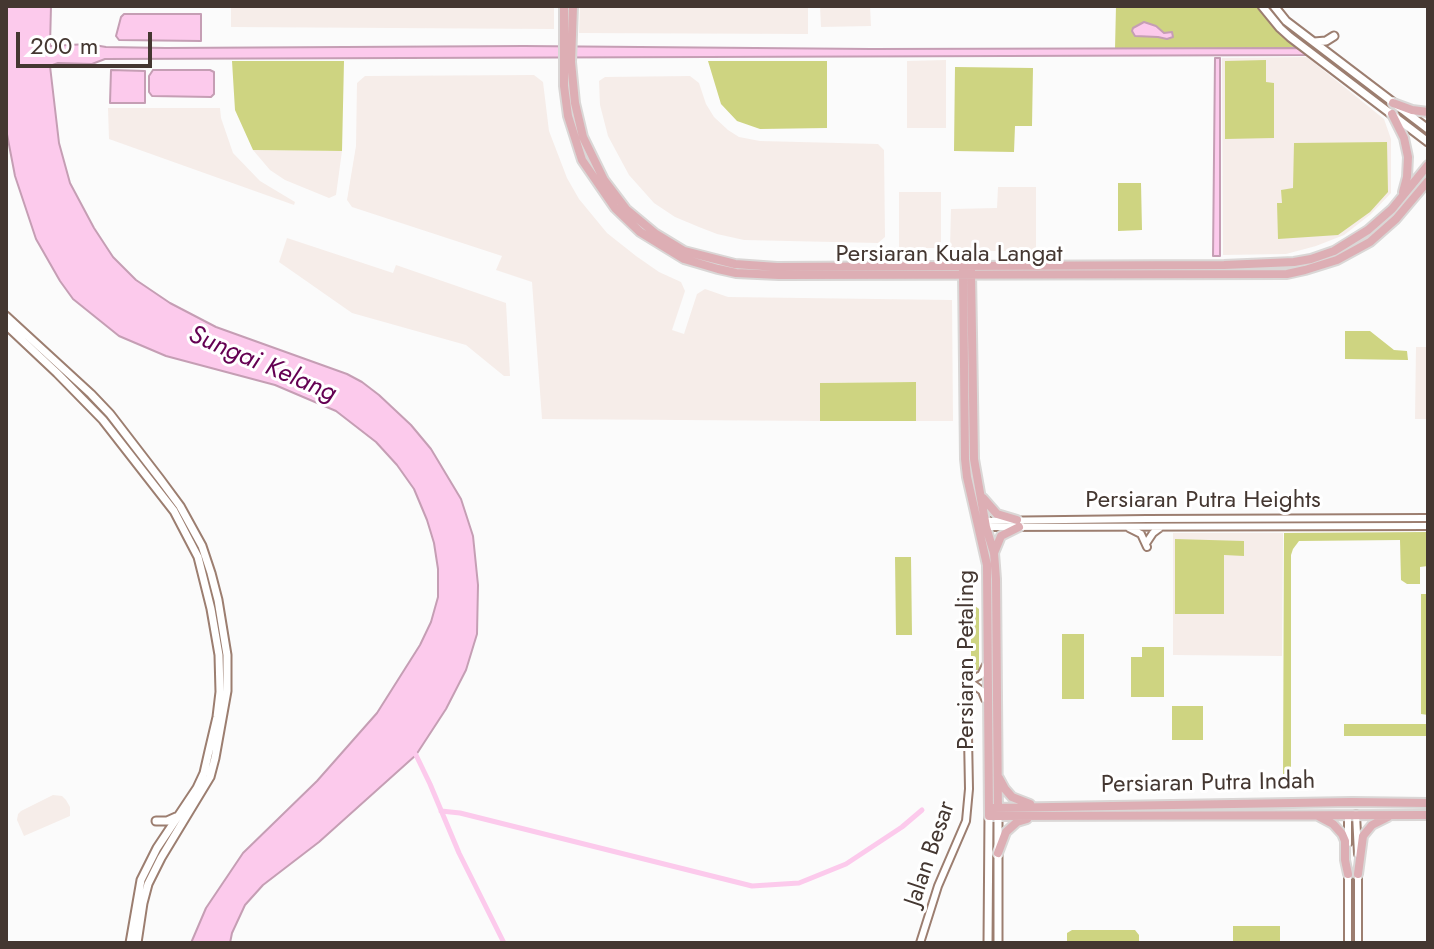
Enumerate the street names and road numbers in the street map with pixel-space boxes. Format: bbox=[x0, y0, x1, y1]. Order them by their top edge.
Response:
street label: Persiaran Kuala Langat bbox=[835, 241, 1063, 269]
street label: Persiaran Putra Heights bbox=[1085, 487, 1321, 515]
street label: Persiaran Petaling bbox=[953, 570, 981, 750]
street label: Persiaran Putra Indah bbox=[1101, 768, 1315, 800]
street label: Jalan Besar bbox=[900, 798, 962, 910]

